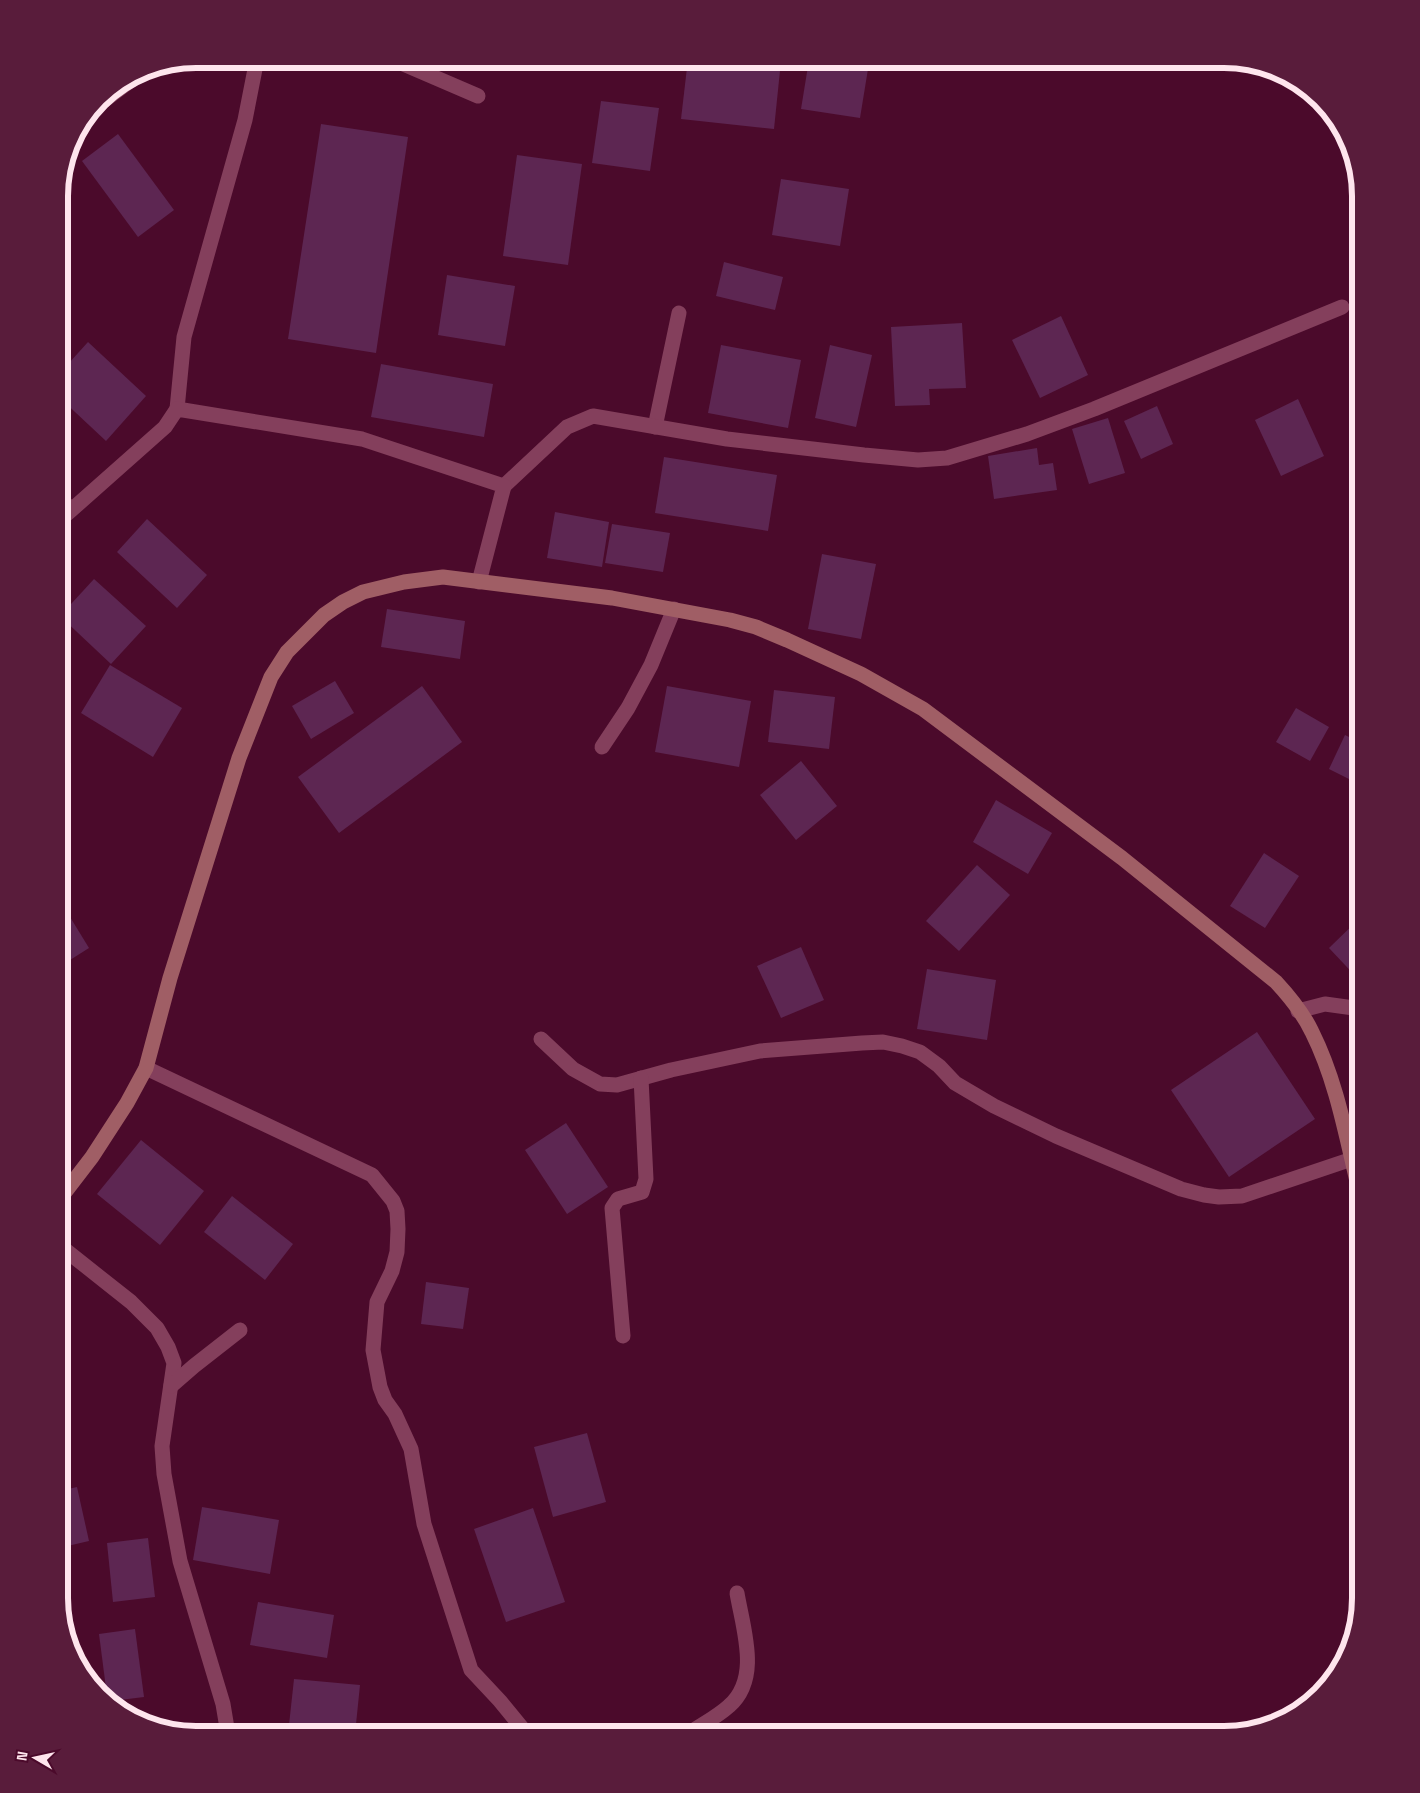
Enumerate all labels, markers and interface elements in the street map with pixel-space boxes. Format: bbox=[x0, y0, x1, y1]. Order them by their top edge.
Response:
north arrow bbox=[10, 1733, 60, 1783]
text: N bbox=[13, 1750, 32, 1762]

